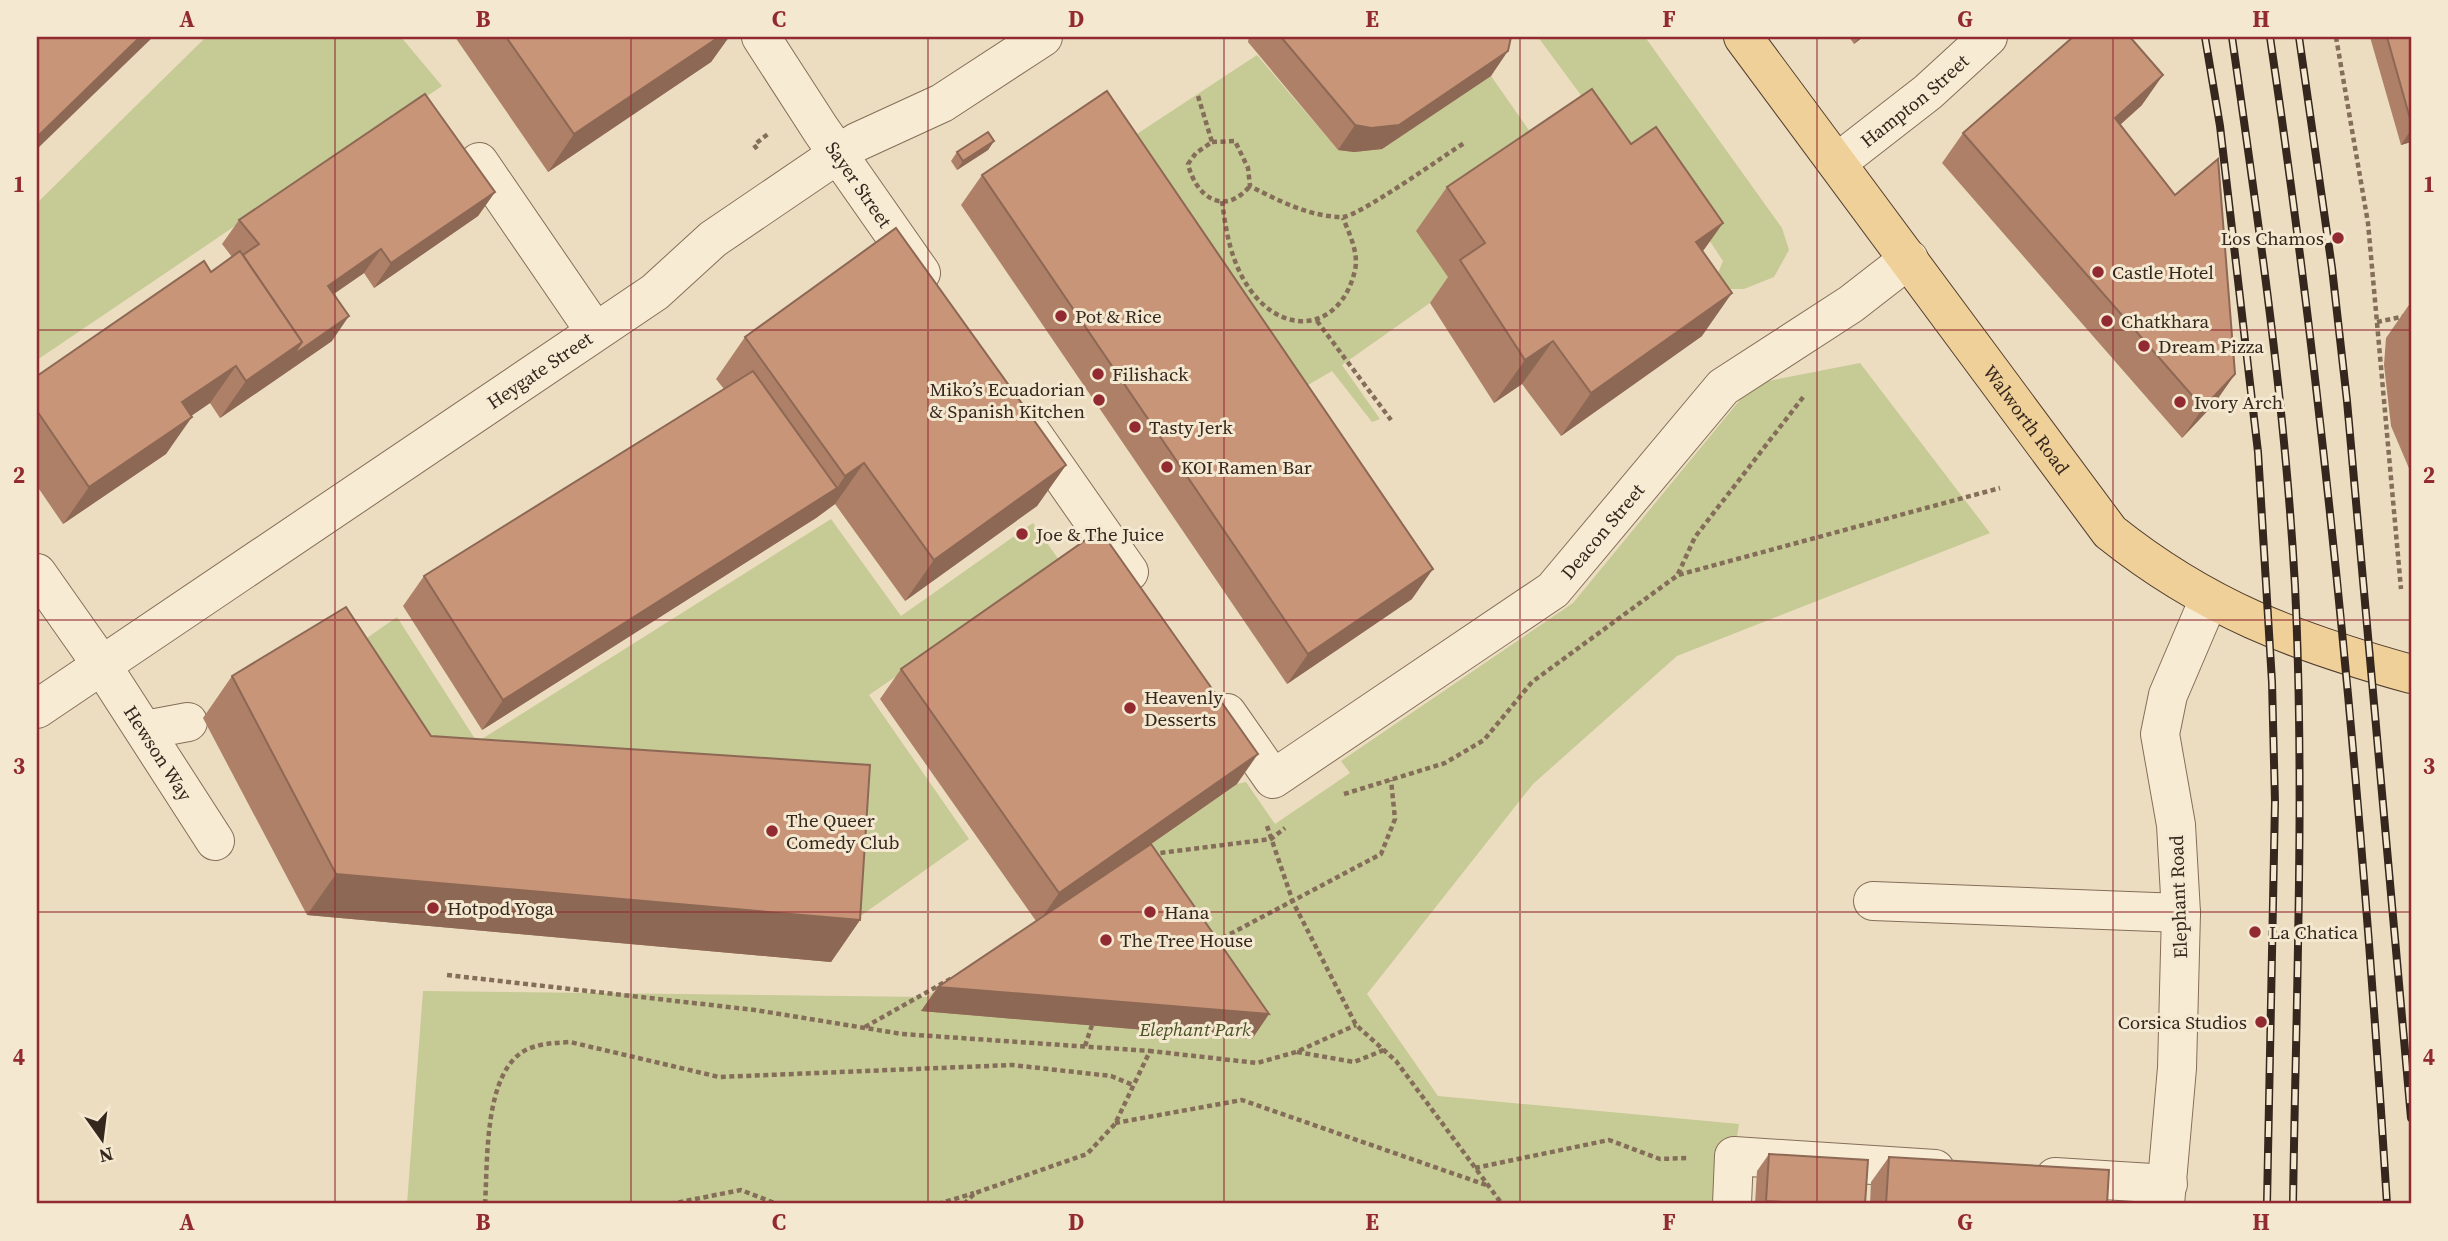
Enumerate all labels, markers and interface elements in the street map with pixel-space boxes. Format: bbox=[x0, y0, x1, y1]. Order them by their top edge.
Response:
text: A bbox=[179, 3, 195, 35]
text: B bbox=[476, 3, 491, 35]
text: C bbox=[772, 3, 786, 35]
text: D bbox=[1068, 3, 1084, 35]
text: E bbox=[1365, 3, 1379, 35]
text: F bbox=[1662, 3, 1676, 35]
text: G bbox=[1957, 3, 1973, 35]
text: H bbox=[2252, 3, 2270, 35]
street label: Hampton Street bbox=[1855, 48, 1975, 153]
street label: Sayer Street bbox=[820, 136, 899, 233]
text: 1 bbox=[13, 168, 25, 200]
text: 1 bbox=[2423, 168, 2435, 200]
place label: Los Chamos bbox=[2221, 225, 2324, 251]
marker: Los Chamos bbox=[2330, 230, 2346, 246]
place label: Castle Hotel bbox=[2112, 259, 2214, 285]
marker: Castle Hotel bbox=[2090, 264, 2106, 280]
place label: Pot & Rice bbox=[1075, 303, 1162, 329]
marker: Pot & Rice bbox=[1053, 308, 1069, 324]
place label: Chatkhara bbox=[2121, 308, 2209, 334]
marker: Chatkhara bbox=[2099, 313, 2115, 329]
street label: Heygate Street bbox=[481, 325, 598, 415]
place label: Dream Pizza bbox=[2158, 333, 2264, 359]
marker: Dream Pizza bbox=[2136, 338, 2152, 354]
street label: Walworth Road bbox=[1977, 359, 2076, 480]
place label: Filishack bbox=[1112, 361, 1189, 387]
marker: Filishack bbox=[1090, 366, 1106, 382]
place label: Miko’s Ecuadorian & Spanish Kitchen bbox=[929, 376, 1085, 424]
place label: Ivory Arch bbox=[2194, 389, 2283, 415]
marker: Miko’s Ecuadorian & Spanish Kitchen bbox=[1091, 392, 1107, 408]
marker: Ivory Arch bbox=[2172, 394, 2188, 410]
place label: Tasty Jerk bbox=[1149, 414, 1233, 440]
marker: Tasty Jerk bbox=[1127, 419, 1143, 435]
place label: KOI Ramen Bar bbox=[1181, 454, 1312, 480]
text: 2 bbox=[13, 459, 25, 491]
marker: KOI Ramen Bar bbox=[1159, 459, 1175, 475]
text: 2 bbox=[2423, 459, 2435, 491]
street label: Deacon Street bbox=[1555, 477, 1650, 585]
place label: Joe & The Juice bbox=[1035, 521, 1164, 547]
marker: Joe & The Juice bbox=[1014, 526, 1030, 542]
place label: Heavenly Desserts bbox=[1144, 684, 1223, 732]
street label: Hewson Way bbox=[118, 700, 199, 806]
marker: Heavenly Desserts bbox=[1122, 700, 1138, 716]
text: 3 bbox=[13, 750, 25, 782]
text: 3 bbox=[2423, 750, 2435, 782]
place label: The Queer Comedy Club bbox=[786, 807, 900, 855]
marker: The Queer Comedy Club bbox=[764, 823, 780, 839]
street label: Elephant Road bbox=[2163, 835, 2193, 959]
place label: Hotpod Yoga bbox=[447, 895, 554, 921]
place label: Hana bbox=[1164, 899, 1210, 925]
marker: Hotpod Yoga bbox=[425, 900, 441, 916]
marker: Hana bbox=[1142, 904, 1158, 920]
place label: La Chatica bbox=[2269, 919, 2359, 945]
marker: La Chatica bbox=[2247, 924, 2263, 940]
place label: The Tree House bbox=[1120, 927, 1253, 953]
marker: The Tree House bbox=[1098, 932, 1114, 948]
place label: Corsica Studios bbox=[2118, 1009, 2247, 1035]
marker: Corsica Studios bbox=[2253, 1014, 2269, 1030]
park label: Elephant Park bbox=[1138, 1016, 1251, 1042]
text: 4 bbox=[13, 1041, 25, 1073]
text: 4 bbox=[2423, 1041, 2435, 1073]
north arrow bbox=[66, 1104, 136, 1174]
text: N bbox=[96, 1141, 116, 1170]
text: A bbox=[179, 1206, 195, 1238]
text: B bbox=[476, 1206, 491, 1238]
text: C bbox=[772, 1206, 786, 1238]
text: D bbox=[1068, 1206, 1084, 1238]
text: E bbox=[1365, 1206, 1379, 1238]
text: F bbox=[1662, 1206, 1676, 1238]
text: G bbox=[1957, 1206, 1973, 1238]
text: H bbox=[2252, 1206, 2270, 1238]

